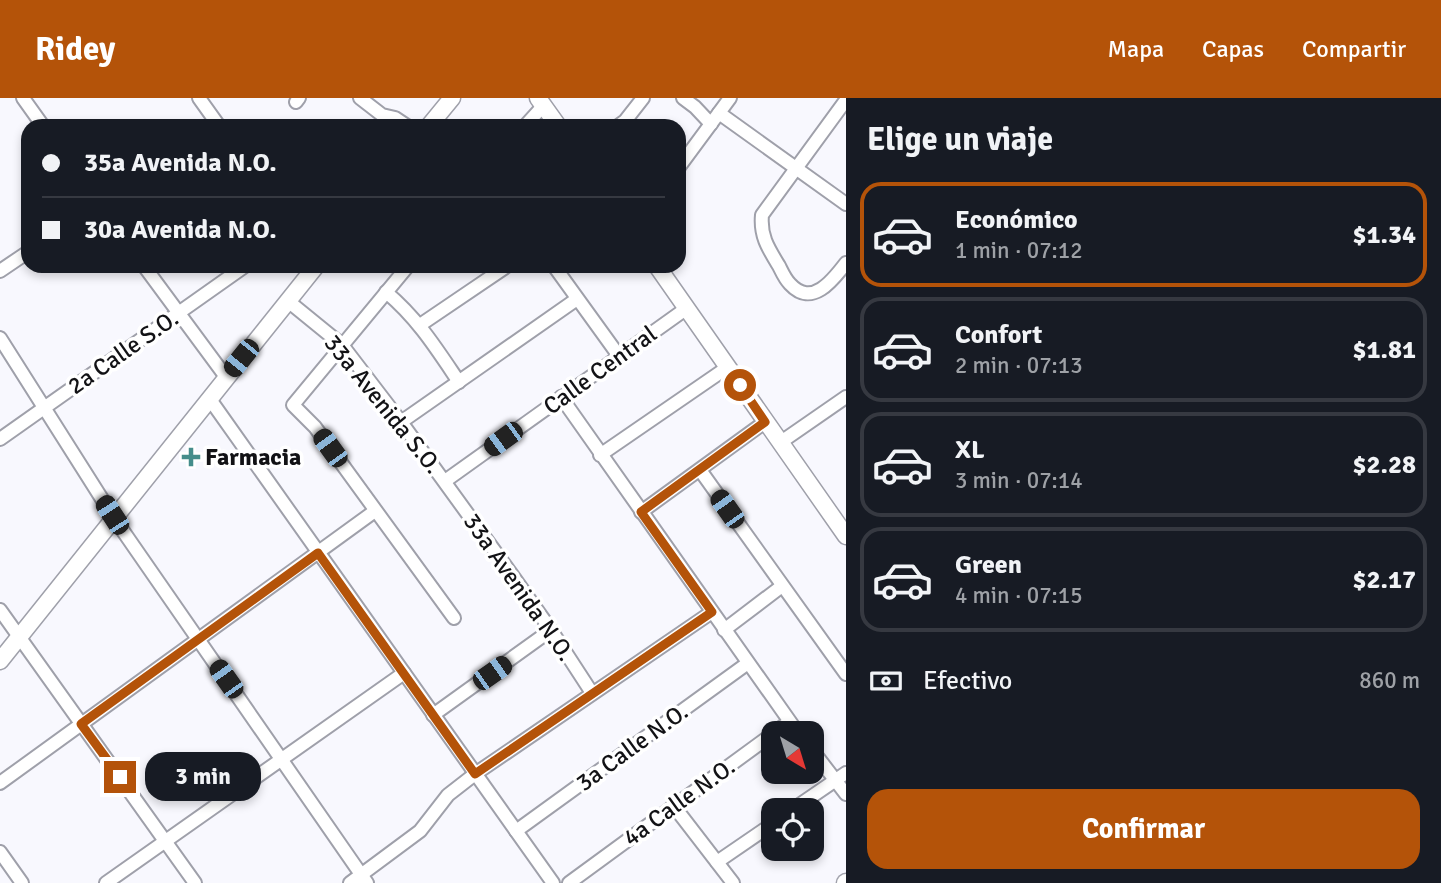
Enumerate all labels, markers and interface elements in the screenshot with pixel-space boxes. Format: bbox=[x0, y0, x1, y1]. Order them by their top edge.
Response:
text: Ridey bbox=[35, 29, 115, 70]
text: Mapa bbox=[1108, 34, 1164, 64]
text: Capas bbox=[1202, 34, 1264, 64]
text: Compartir bbox=[1302, 34, 1406, 64]
text: Elige un viaje bbox=[867, 120, 1053, 159]
text: 35a Avenida N.O. bbox=[84, 147, 277, 179]
icon: car bbox=[871, 203, 934, 266]
text: Económico bbox=[955, 204, 1078, 236]
text: 30a Avenida N.O. bbox=[84, 214, 277, 246]
text: $1.34 bbox=[1352, 219, 1416, 251]
text: 1 min · 07:12 bbox=[955, 236, 1083, 265]
street label: 2a Calle S.O. bbox=[62, 303, 184, 401]
icon: car bbox=[871, 318, 934, 381]
street label: Calle Central bbox=[537, 319, 663, 421]
text: Confort bbox=[955, 319, 1042, 351]
street label: 33a Avenida S.O. bbox=[318, 328, 448, 480]
text: $1.81 bbox=[1352, 334, 1416, 366]
car bbox=[220, 335, 263, 381]
text: 2 min · 07:13 bbox=[955, 351, 1083, 380]
route start bbox=[724, 369, 756, 401]
car bbox=[480, 418, 527, 460]
car bbox=[310, 425, 351, 471]
icon: car bbox=[871, 433, 934, 496]
text: XL bbox=[955, 434, 985, 466]
place label: Farmacia bbox=[205, 442, 301, 472]
marker: Farmacia bbox=[183, 449, 199, 465]
text: $2.28 bbox=[1352, 449, 1416, 481]
text: 3 min · 07:14 bbox=[955, 466, 1083, 495]
car bbox=[707, 486, 748, 532]
car bbox=[92, 492, 133, 538]
street label: 33a Avenida N.O. bbox=[457, 507, 581, 667]
icon: car bbox=[871, 548, 934, 611]
text: Green bbox=[955, 549, 1022, 581]
text: $2.17 bbox=[1352, 564, 1416, 596]
text: 4 min · 07:15 bbox=[955, 581, 1083, 610]
car bbox=[469, 652, 516, 694]
car bbox=[206, 656, 247, 702]
icon: cash bbox=[867, 662, 905, 700]
text: Efectivo bbox=[923, 665, 1012, 697]
text: 860 m bbox=[1359, 666, 1420, 695]
street label: 3a Calle N.O. bbox=[570, 696, 694, 798]
north arrow bbox=[761, 721, 824, 784]
map controls bbox=[761, 721, 824, 861]
street label: 4a Calle N.O. bbox=[617, 751, 741, 853]
callout: 3 min bbox=[144, 752, 260, 802]
route end bbox=[104, 761, 136, 793]
text: 3 min bbox=[175, 762, 231, 791]
button: Confirmar bbox=[867, 789, 1420, 869]
button: locate bbox=[761, 798, 824, 861]

